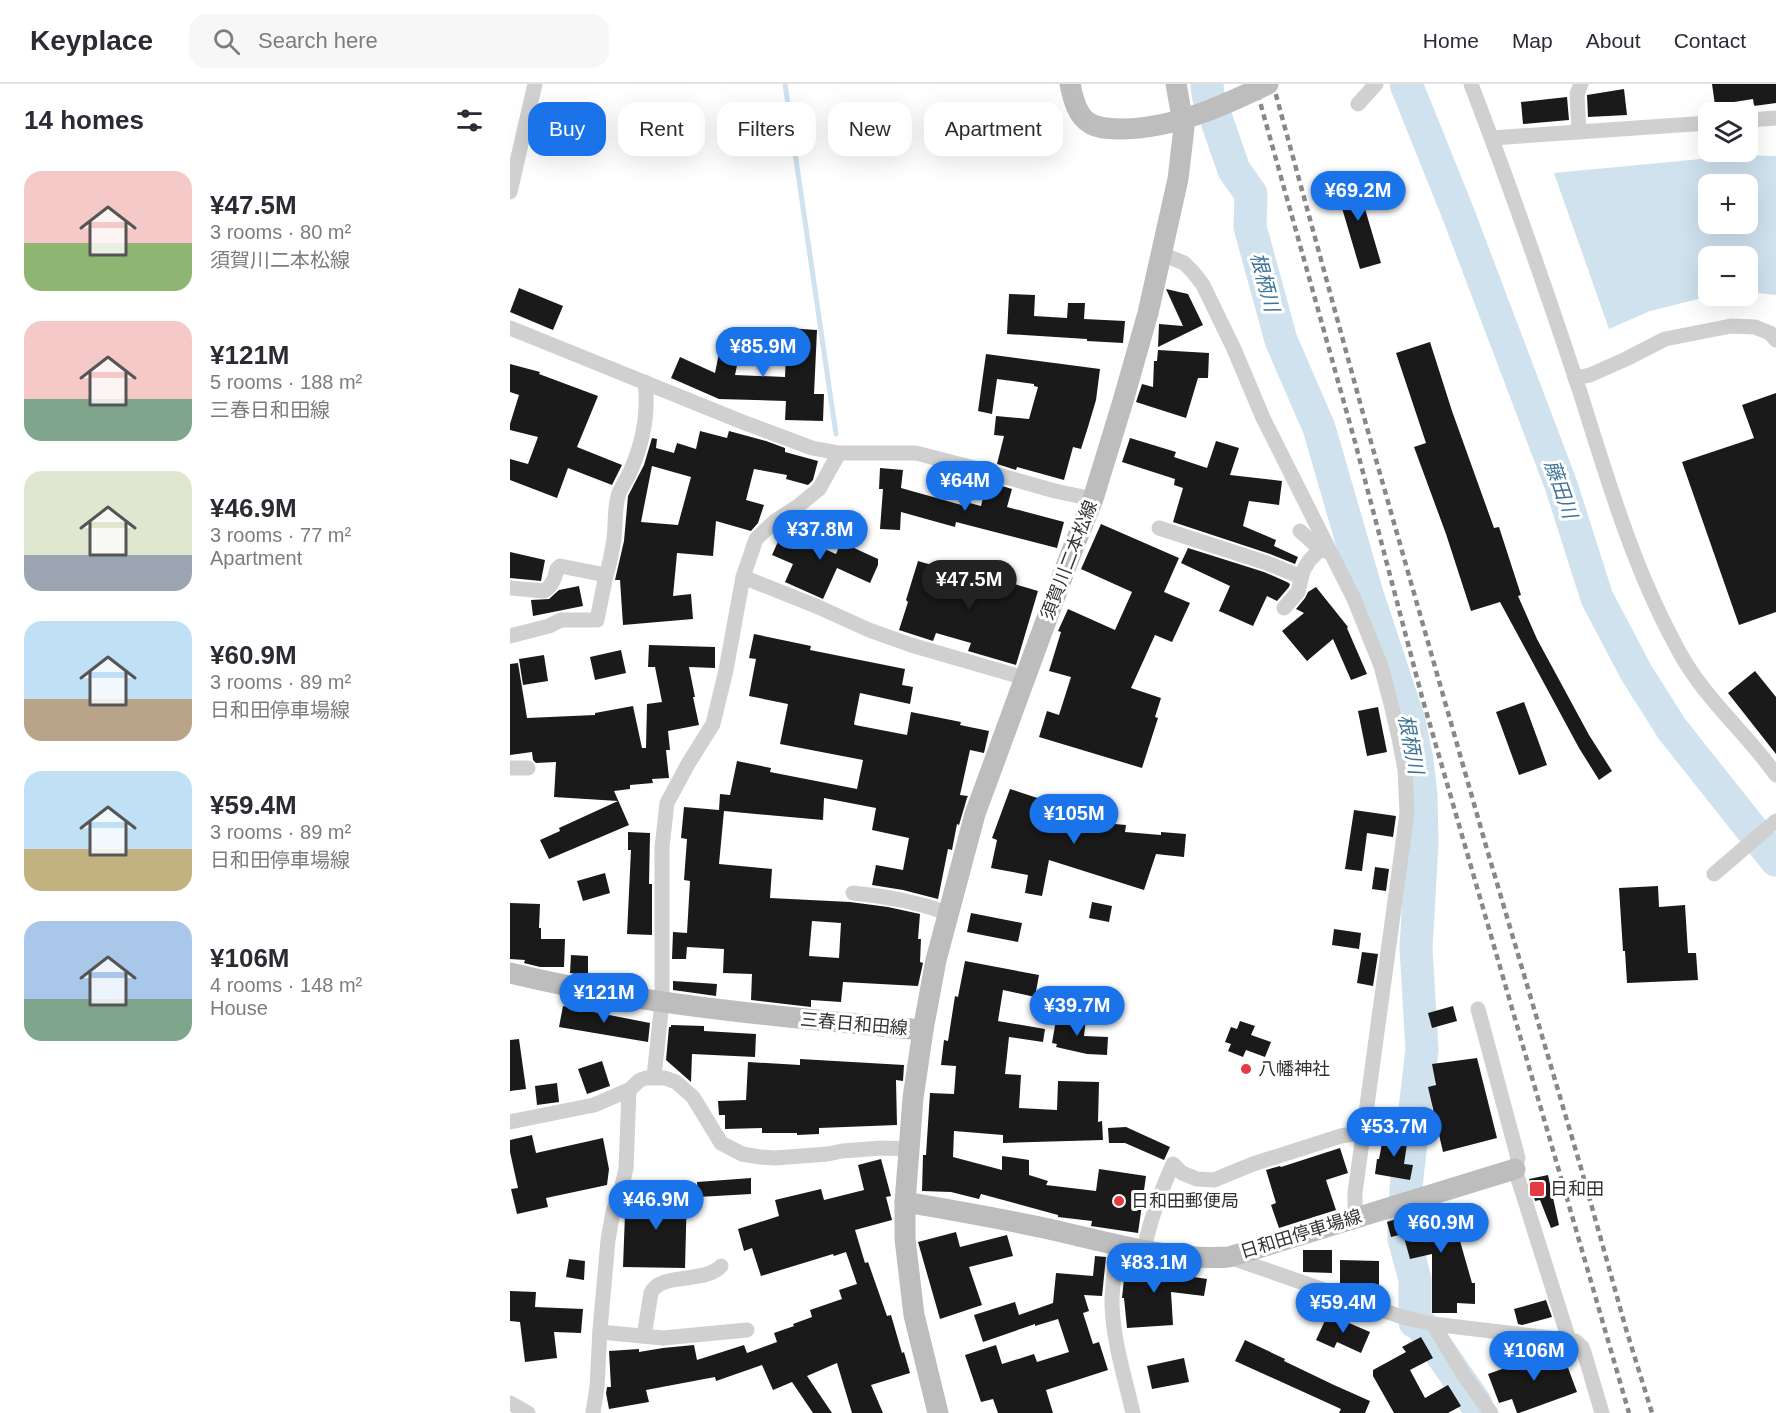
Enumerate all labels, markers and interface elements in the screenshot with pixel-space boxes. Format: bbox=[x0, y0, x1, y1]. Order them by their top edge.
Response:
search box bbox=[189, 14, 609, 68]
text: Keyplace bbox=[30, 25, 153, 56]
icon: search bbox=[210, 25, 243, 58]
text: Search here bbox=[258, 28, 378, 53]
text: Home bbox=[1423, 29, 1479, 52]
text: Map bbox=[1512, 29, 1553, 52]
text: About bbox=[1586, 29, 1641, 52]
text: Contact bbox=[1674, 29, 1746, 52]
chip: Buy bbox=[528, 102, 606, 156]
chip: Rent bbox=[618, 102, 705, 156]
chip: Filters bbox=[717, 102, 816, 156]
chip: New bbox=[828, 102, 912, 156]
chip: Apartment bbox=[924, 102, 1063, 156]
map controls bbox=[1698, 102, 1758, 306]
button: layers bbox=[1698, 102, 1758, 162]
icon: filters bbox=[453, 104, 486, 137]
text: 14 homes bbox=[24, 105, 144, 135]
pin: ¥69.2M bbox=[1309, 171, 1407, 222]
button: + bbox=[1698, 174, 1758, 234]
text: ¥69.2M bbox=[1325, 179, 1391, 201]
text: ¥47.5M bbox=[210, 190, 297, 220]
icon: home bbox=[72, 195, 144, 267]
text: 3 rooms · 80 m² bbox=[210, 221, 351, 243]
button: − bbox=[1698, 246, 1758, 306]
text: 須賀川二本松線 bbox=[210, 249, 350, 271]
water label: 根柄川 bbox=[1247, 250, 1284, 316]
pin: ¥85.9M bbox=[714, 327, 812, 378]
text: ¥85.9M bbox=[730, 335, 796, 357]
text: ¥121M bbox=[210, 340, 290, 370]
icon: home bbox=[72, 345, 144, 417]
text: 5 rooms · 188 m² bbox=[210, 371, 362, 393]
text: 三春日和田線 bbox=[210, 399, 330, 421]
water label: 藤田川 bbox=[1541, 457, 1582, 523]
pin: ¥64M bbox=[929, 461, 1001, 512]
text: ¥64M bbox=[940, 469, 990, 491]
text: ¥46.9M bbox=[210, 493, 297, 523]
icon: home bbox=[72, 495, 144, 567]
street label: 須賀川二本松線 bbox=[1037, 498, 1101, 622]
pin: ¥37.8M bbox=[771, 510, 869, 561]
text: ¥37.8M bbox=[787, 518, 853, 540]
text: 3 rooms · 77 m² bbox=[210, 524, 351, 546]
text: Apartment bbox=[210, 547, 302, 569]
pin: ¥47.5M bbox=[920, 560, 1018, 611]
text: ¥47.5M bbox=[936, 568, 1002, 590]
text: ¥60.9M bbox=[210, 640, 297, 670]
icon: home bbox=[72, 645, 144, 717]
text: 3 rooms · 89 m² bbox=[210, 671, 351, 693]
text: 日和田停車場線 bbox=[210, 699, 350, 721]
water label: 根柄川 bbox=[1394, 712, 1428, 778]
text: ¥59.4M bbox=[210, 790, 297, 820]
pin: ¥105M bbox=[1032, 794, 1116, 845]
icon: home bbox=[72, 795, 144, 867]
text: ¥105M bbox=[1043, 802, 1105, 824]
text: 3 rooms · 89 m² bbox=[210, 821, 351, 843]
text: 日和田停車場線 bbox=[210, 849, 350, 871]
text: ¥106M bbox=[210, 943, 290, 973]
icon: home bbox=[72, 945, 144, 1017]
pin: ¥121M bbox=[562, 973, 646, 1024]
text: 4 rooms · 148 m² bbox=[210, 974, 362, 996]
text: ¥121M bbox=[573, 981, 635, 1003]
pin: ¥39.7M bbox=[1028, 986, 1126, 1037]
text: ¥39.7M bbox=[1044, 994, 1110, 1016]
text: House bbox=[210, 997, 268, 1019]
street label: 三春日和田線 bbox=[799, 1009, 909, 1039]
place label: 八幡神社 bbox=[1258, 1059, 1330, 1079]
marker: 八幡神社 bbox=[1239, 1062, 1253, 1076]
pin: ¥53.7M bbox=[1345, 1107, 1443, 1158]
text: ¥53.7M bbox=[1361, 1115, 1427, 1137]
place label: 日和田 bbox=[1550, 1179, 1604, 1199]
pin: ¥46.9M bbox=[607, 1180, 705, 1231]
marker: 日和田 bbox=[1528, 1180, 1546, 1198]
text: ¥46.9M bbox=[623, 1188, 689, 1210]
place label: 日和田郵便局 bbox=[1131, 1191, 1239, 1211]
marker: 日和田郵便局 bbox=[1112, 1194, 1126, 1208]
pin: ¥60.9M bbox=[1392, 1203, 1490, 1254]
street label: 日和田停車場線 bbox=[1238, 1206, 1364, 1262]
text: ¥60.9M bbox=[1408, 1211, 1474, 1233]
pin: ¥83.1M bbox=[1105, 1243, 1203, 1294]
text: ¥83.1M bbox=[1121, 1251, 1187, 1273]
pin: ¥59.4M bbox=[1294, 1283, 1392, 1334]
text: ¥59.4M bbox=[1310, 1291, 1376, 1313]
pin: ¥106M bbox=[1492, 1331, 1576, 1382]
text: ¥106M bbox=[1503, 1339, 1565, 1361]

